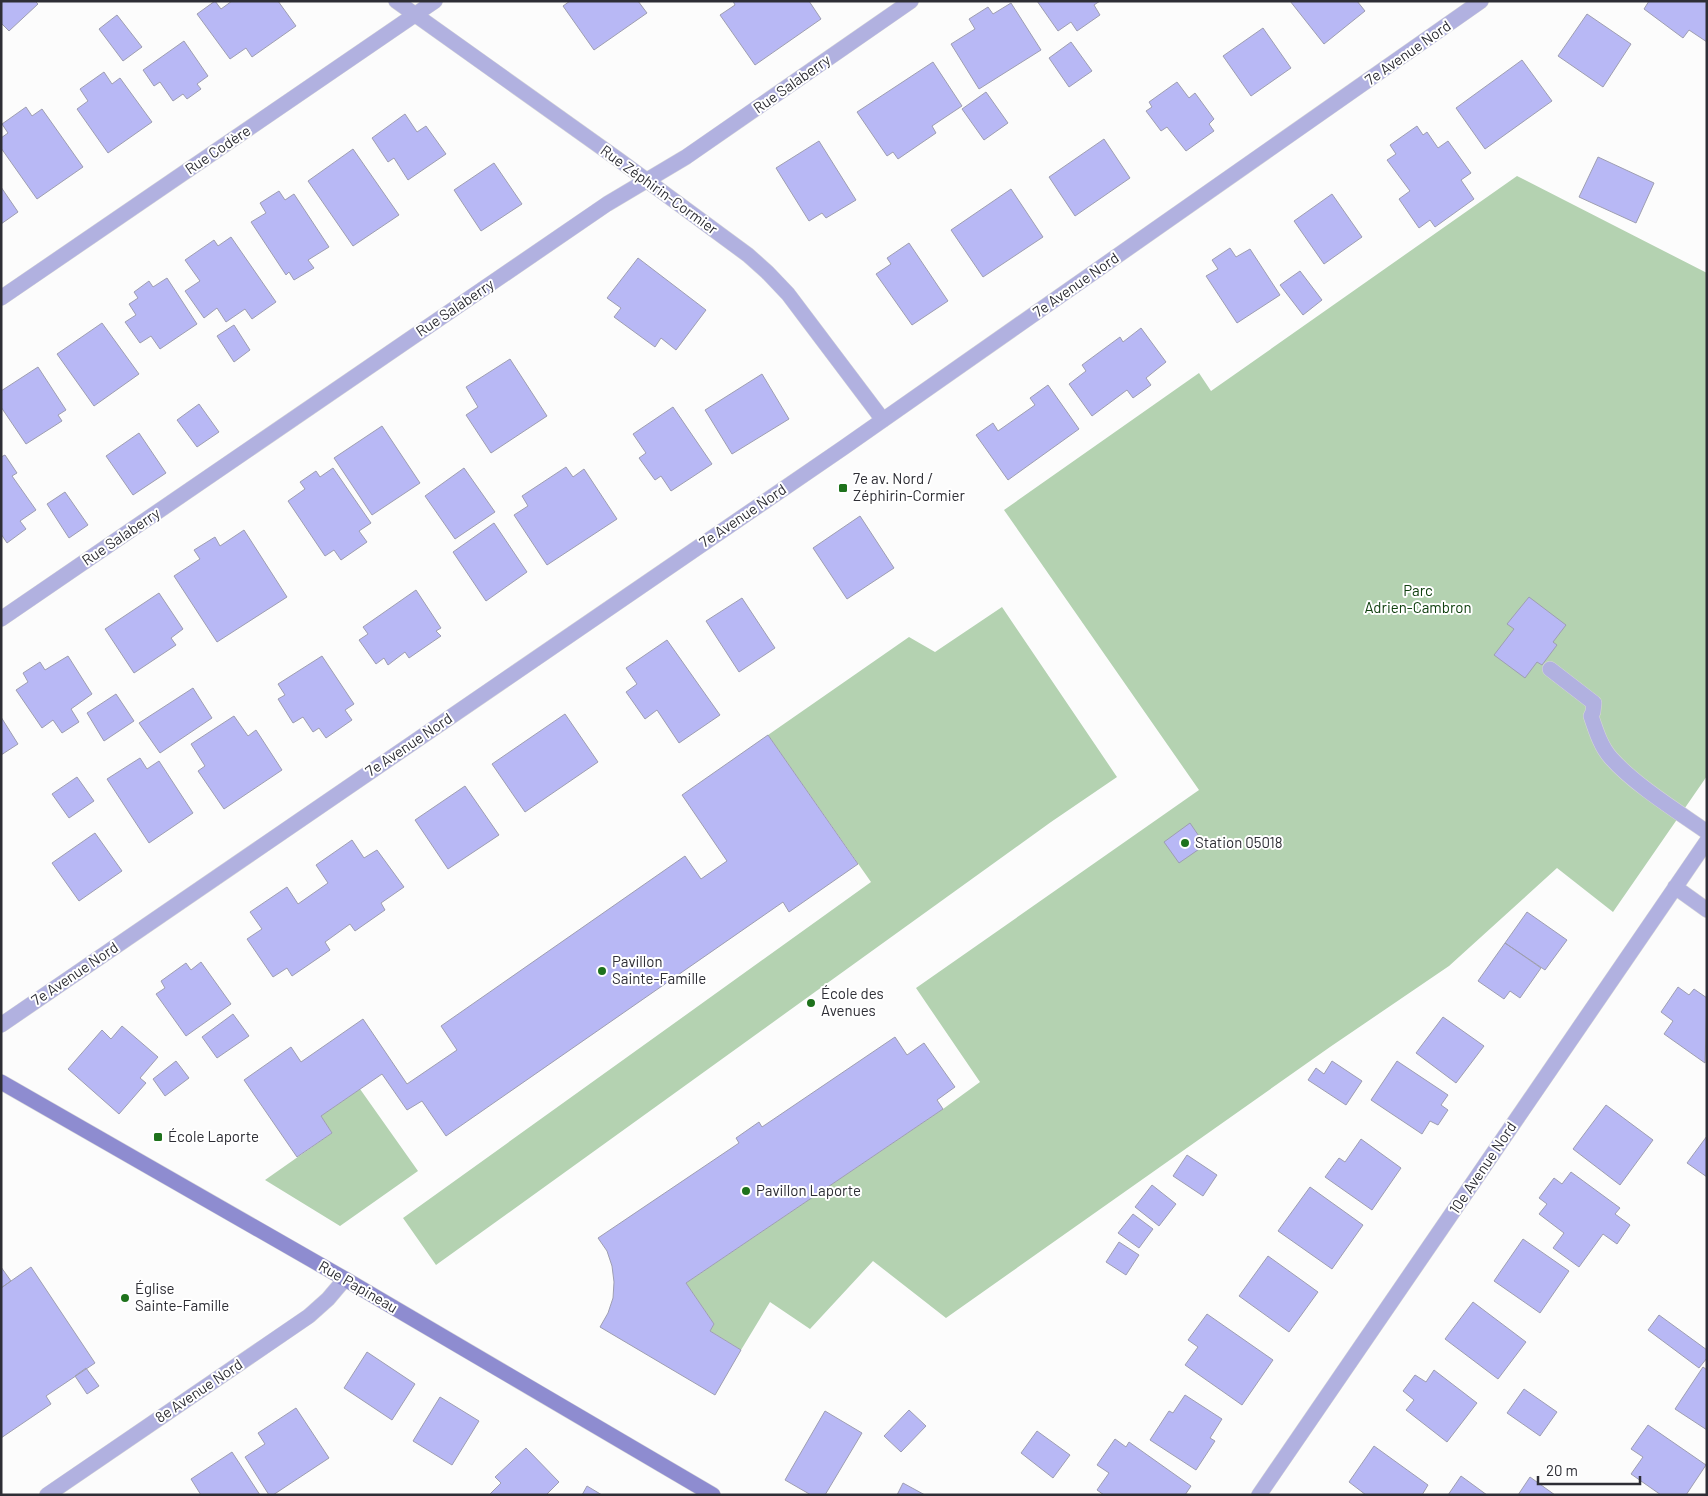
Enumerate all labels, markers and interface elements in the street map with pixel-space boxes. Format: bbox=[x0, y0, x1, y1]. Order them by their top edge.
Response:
street label: 7e Avenue Nord bbox=[1361, 16, 1454, 88]
street label: Rue Salaberry bbox=[749, 50, 834, 116]
street label: Rue Codère bbox=[181, 121, 254, 178]
street label: Rue Zéphirin-Cormier bbox=[598, 141, 722, 238]
street label: 7e Avenue Nord bbox=[1029, 248, 1122, 320]
street label: Rue Salaberry bbox=[412, 274, 497, 340]
place label: 7e av. Nord / Zéphirin-Cormier bbox=[853, 469, 966, 504]
street label: 7e Avenue Nord bbox=[696, 480, 789, 551]
marker: 7e av. Nord / Zéphirin-Cormier bbox=[837, 482, 849, 494]
street label: Rue Salaberry bbox=[78, 503, 163, 569]
park label: Parc Adrien-Cambron bbox=[1364, 581, 1472, 616]
street label: 7e Avenue Nord bbox=[362, 709, 455, 780]
place label: Station 05018 bbox=[1195, 833, 1283, 851]
marker: Station 05018 bbox=[1179, 837, 1191, 849]
street label: 7e Avenue Nord bbox=[28, 938, 121, 1009]
place label: Pavillon Sainte-Famille bbox=[612, 952, 706, 987]
marker: Pavillon Sainte-Famille bbox=[596, 965, 608, 977]
place label: École des Avenues bbox=[821, 984, 884, 1019]
marker: École des Avenues bbox=[805, 997, 817, 1009]
street label: 10e Avenue Nord bbox=[1445, 1118, 1520, 1217]
place label: École Laporte bbox=[168, 1127, 259, 1145]
marker: École Laporte bbox=[152, 1131, 164, 1143]
place label: Pavillon Laporte bbox=[756, 1181, 861, 1199]
marker: Pavillon Laporte bbox=[740, 1185, 752, 1197]
street label: Rue Papineau bbox=[316, 1256, 401, 1316]
place label: Église Sainte-Famille bbox=[135, 1279, 229, 1314]
marker: Église Sainte-Famille bbox=[119, 1292, 131, 1304]
street label: 8e Avenue Nord bbox=[151, 1354, 245, 1426]
scale bar bbox=[1538, 1454, 1640, 1486]
text: 20 m bbox=[1546, 1461, 1578, 1479]

